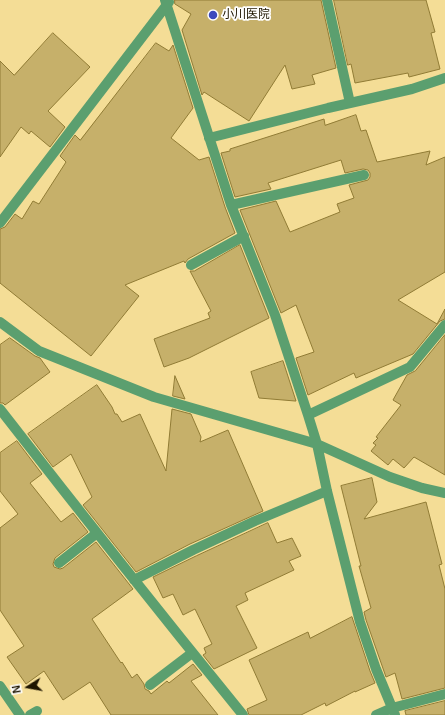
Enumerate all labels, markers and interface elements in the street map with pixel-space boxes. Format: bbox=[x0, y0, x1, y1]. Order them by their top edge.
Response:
place label: 小川医院 bbox=[222, 8, 270, 22]
marker: 小川医院 bbox=[207, 9, 219, 21]
north arrow bbox=[8, 667, 48, 707]
text: N bbox=[10, 684, 23, 694]

